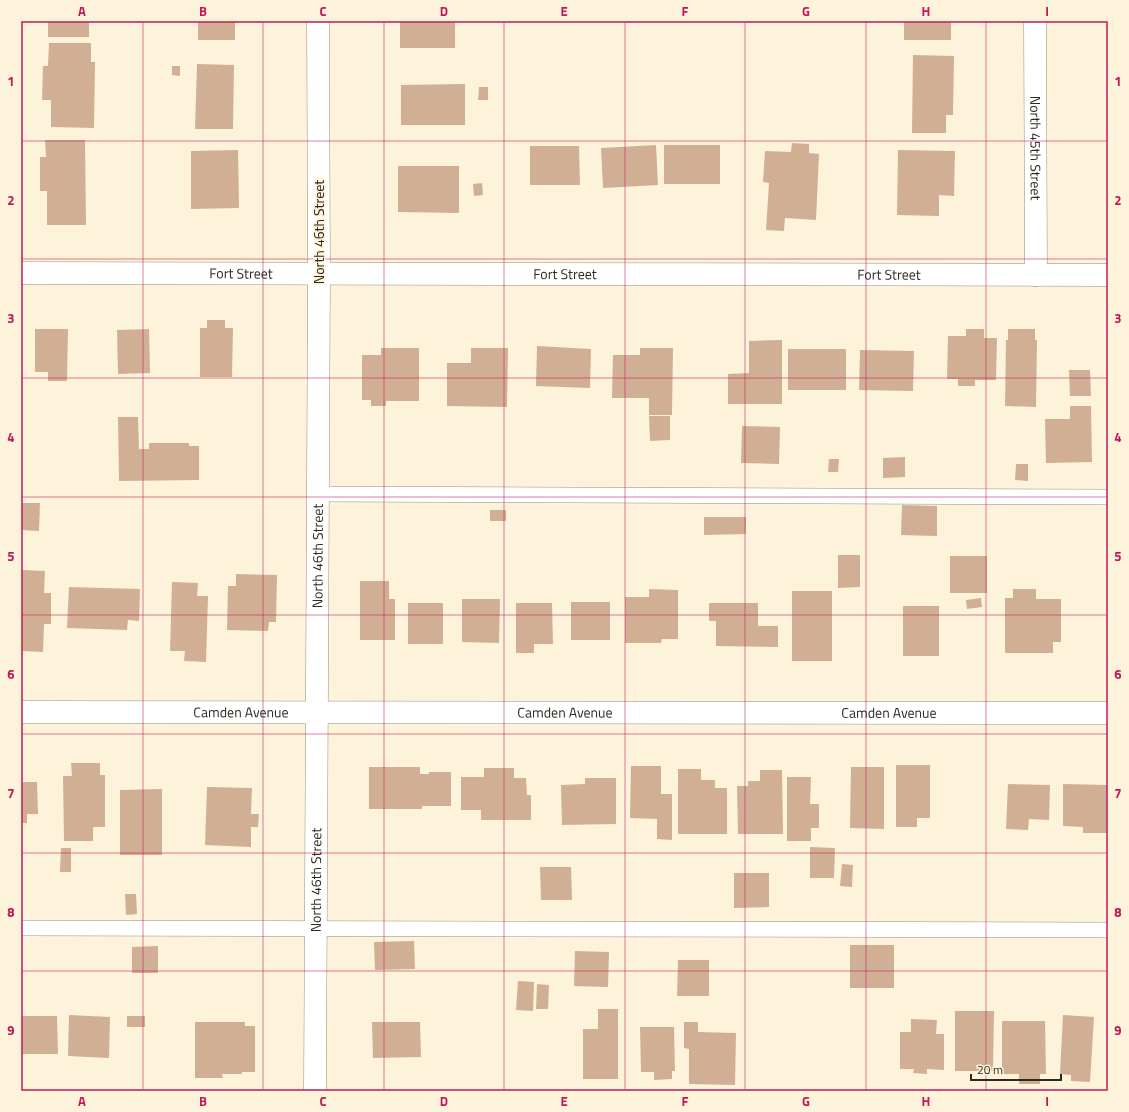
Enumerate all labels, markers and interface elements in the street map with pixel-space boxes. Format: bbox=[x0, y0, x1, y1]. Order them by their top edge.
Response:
text: A bbox=[78, 1, 86, 21]
text: B bbox=[199, 1, 207, 21]
text: C bbox=[319, 1, 327, 21]
text: D bbox=[440, 1, 448, 21]
text: E bbox=[560, 1, 568, 21]
text: F bbox=[682, 1, 689, 21]
text: G bbox=[802, 1, 810, 21]
text: H bbox=[922, 1, 930, 21]
text: I bbox=[1045, 1, 1049, 21]
text: 1 bbox=[7, 71, 15, 91]
text: 1 bbox=[1114, 71, 1122, 91]
street label: North 45th Street bbox=[1025, 96, 1047, 200]
street label: North 46th Street bbox=[308, 180, 329, 284]
text: 2 bbox=[7, 190, 15, 210]
text: 2 bbox=[1114, 190, 1122, 210]
street label: Fort Street bbox=[209, 262, 273, 283]
street label: Fort Street bbox=[533, 263, 597, 284]
street label: Fort Street bbox=[857, 264, 921, 285]
text: 3 bbox=[7, 308, 15, 328]
text: 3 bbox=[1114, 308, 1122, 328]
text: 4 bbox=[7, 427, 15, 447]
text: 4 bbox=[1114, 427, 1122, 447]
street label: North 46th Street bbox=[306, 504, 328, 608]
text: 5 bbox=[7, 546, 15, 566]
text: 5 bbox=[1114, 546, 1122, 566]
text: 6 bbox=[7, 664, 15, 684]
text: 6 bbox=[1114, 664, 1122, 684]
street label: Camden Avenue bbox=[193, 701, 289, 722]
street label: Camden Avenue bbox=[517, 701, 613, 723]
street label: Camden Avenue bbox=[841, 702, 937, 723]
text: 7 bbox=[7, 783, 15, 803]
text: 7 bbox=[1114, 783, 1122, 803]
street label: North 46th Street bbox=[305, 828, 326, 932]
text: 8 bbox=[7, 902, 15, 922]
text: 8 bbox=[1114, 902, 1122, 922]
text: 9 bbox=[7, 1020, 15, 1040]
text: 9 bbox=[1114, 1020, 1122, 1040]
scale bar bbox=[971, 1056, 1061, 1082]
text: 20 m bbox=[977, 1060, 1003, 1079]
text: A bbox=[78, 1091, 86, 1111]
text: B bbox=[199, 1091, 207, 1111]
text: C bbox=[319, 1091, 327, 1111]
text: D bbox=[440, 1091, 448, 1111]
text: E bbox=[560, 1091, 568, 1111]
text: F bbox=[682, 1091, 689, 1111]
text: G bbox=[802, 1091, 810, 1111]
text: H bbox=[922, 1091, 930, 1111]
text: I bbox=[1045, 1091, 1049, 1111]

